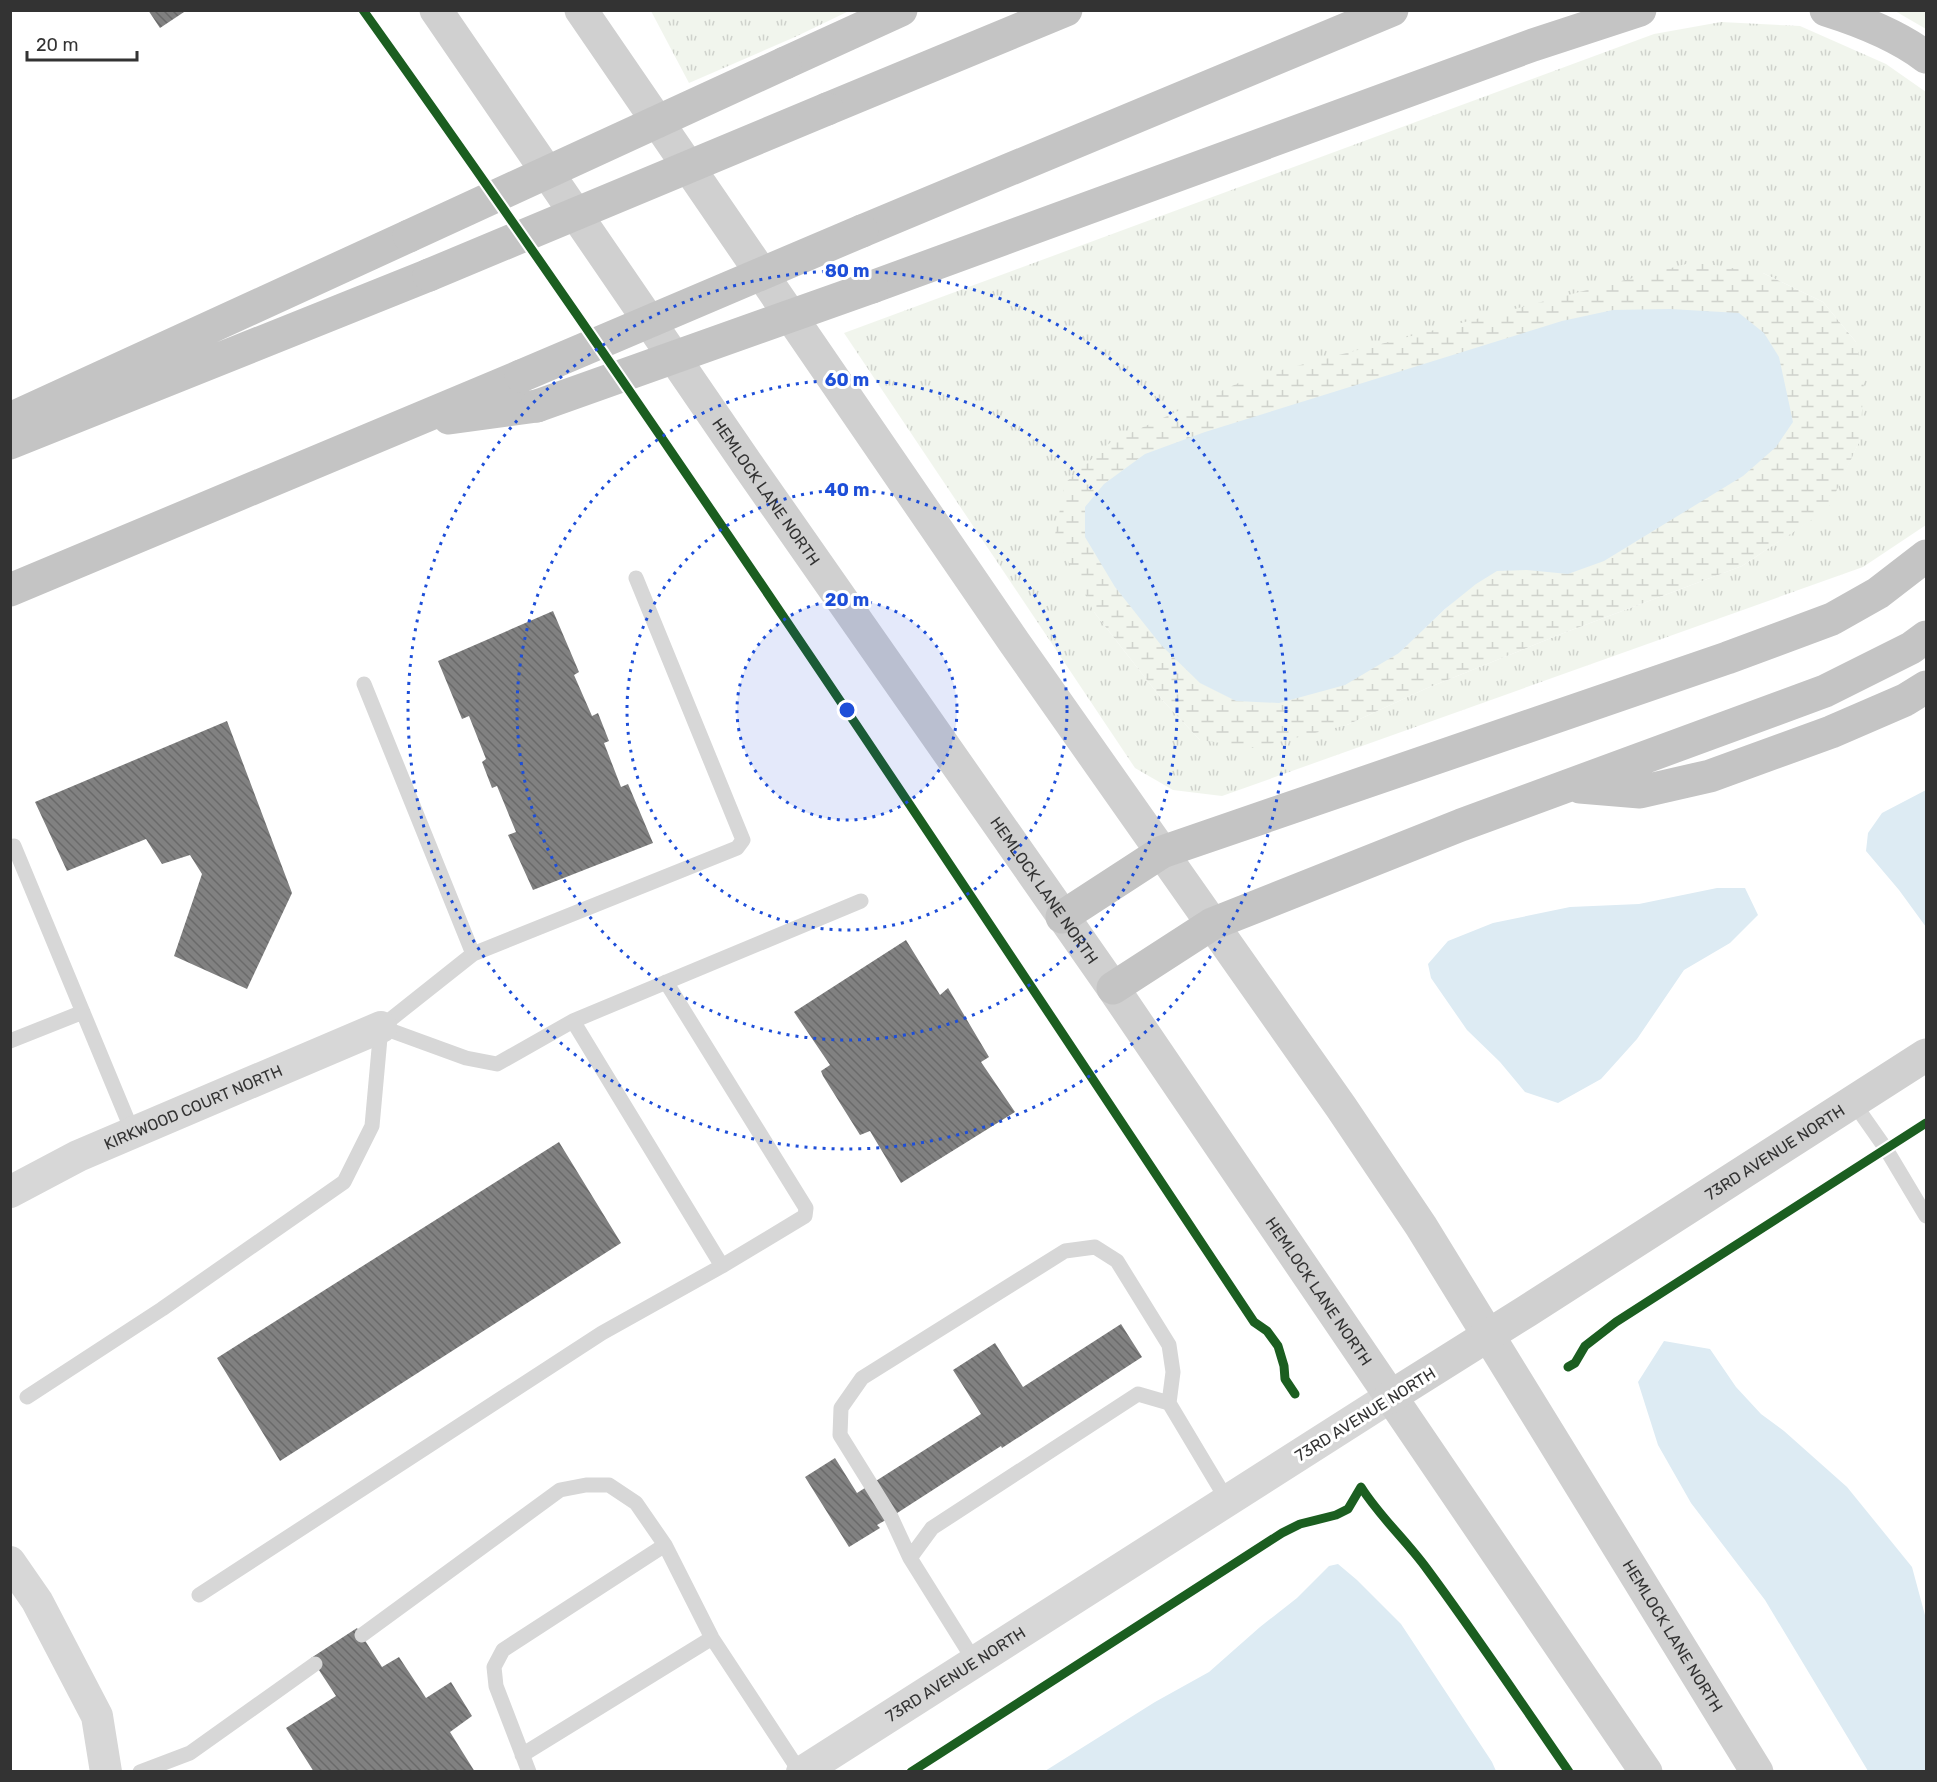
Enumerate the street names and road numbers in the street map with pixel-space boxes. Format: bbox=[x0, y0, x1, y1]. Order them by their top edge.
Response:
street label: HEMLOCK LANE NORTH bbox=[708, 414, 824, 569]
street label: HEMLOCK LANE NORTH bbox=[986, 813, 1102, 968]
street label: KIRKWOOD COURT NORTH bbox=[101, 1061, 285, 1154]
street label: 73RD AVENUE NORTH bbox=[1702, 1101, 1848, 1204]
street label: HEMLOCK LANE NORTH bbox=[1262, 1214, 1376, 1369]
street label: 73RD AVENUE NORTH bbox=[1292, 1363, 1439, 1465]
street label: HEMLOCK LANE NORTH bbox=[1619, 1556, 1727, 1716]
street label: 73RD AVENUE NORTH bbox=[882, 1623, 1029, 1726]

